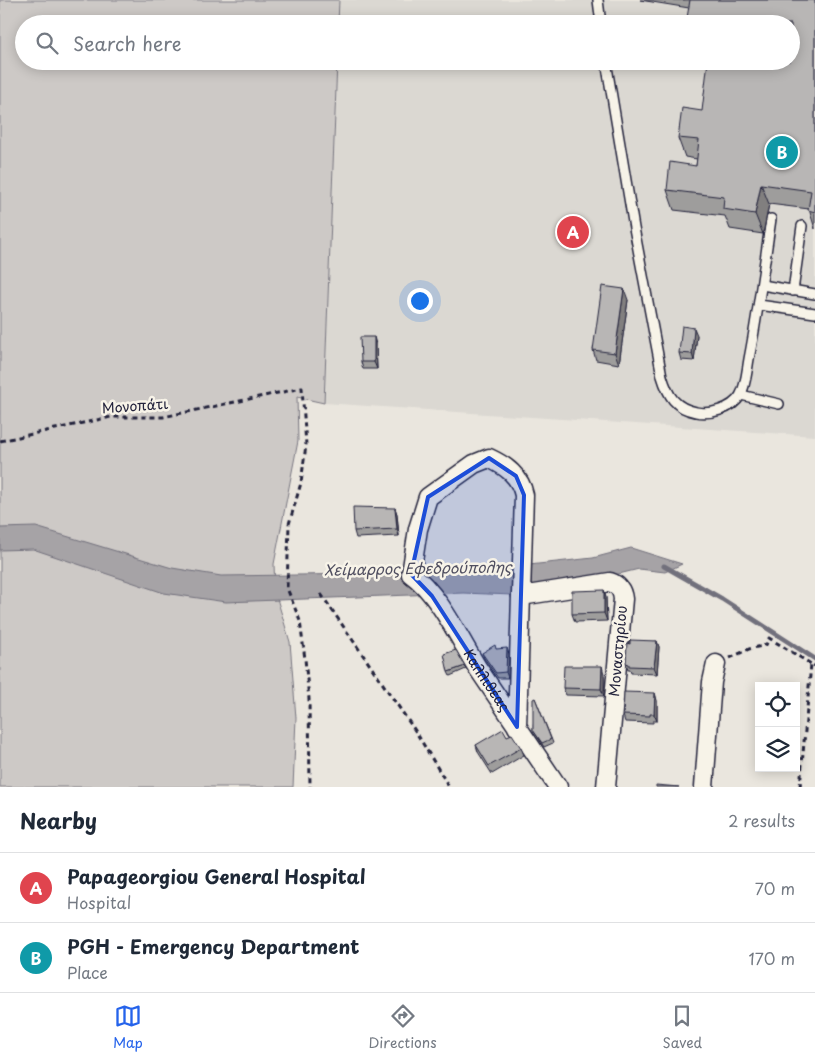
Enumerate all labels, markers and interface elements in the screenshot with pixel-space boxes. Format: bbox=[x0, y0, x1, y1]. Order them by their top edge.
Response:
search box bbox=[15, 15, 800, 70]
icon: search bbox=[33, 29, 61, 57]
text: Search here bbox=[73, 29, 182, 57]
pin: B bbox=[766, 133, 798, 171]
pin: A bbox=[557, 213, 589, 251]
your location bbox=[407, 288, 433, 314]
street label: Μονοπάτι bbox=[101, 393, 169, 418]
water label: Χείμαρρος Εφεδρούπολης bbox=[324, 554, 513, 581]
street label: Μοναστηρίου bbox=[603, 605, 632, 697]
street label: Καλλιθέας bbox=[459, 645, 515, 716]
map controls bbox=[755, 682, 800, 772]
button: locate bbox=[755, 682, 800, 727]
button: layers bbox=[755, 727, 800, 772]
text: Nearby bbox=[20, 804, 97, 836]
text: 2 results bbox=[728, 808, 795, 832]
text: Papageorgiou General Hospital bbox=[67, 862, 366, 890]
text: A bbox=[30, 876, 42, 900]
text: 70 m bbox=[755, 876, 795, 900]
text: Hospital bbox=[67, 890, 131, 914]
text: PGH - Emergency Department bbox=[67, 932, 359, 960]
text: B bbox=[31, 946, 41, 970]
text: 170 m bbox=[749, 946, 795, 970]
text: Place bbox=[67, 960, 108, 984]
tab: Map bbox=[113, 1002, 143, 1053]
tab: Directions bbox=[369, 1002, 437, 1053]
tab: Saved bbox=[662, 1002, 702, 1053]

